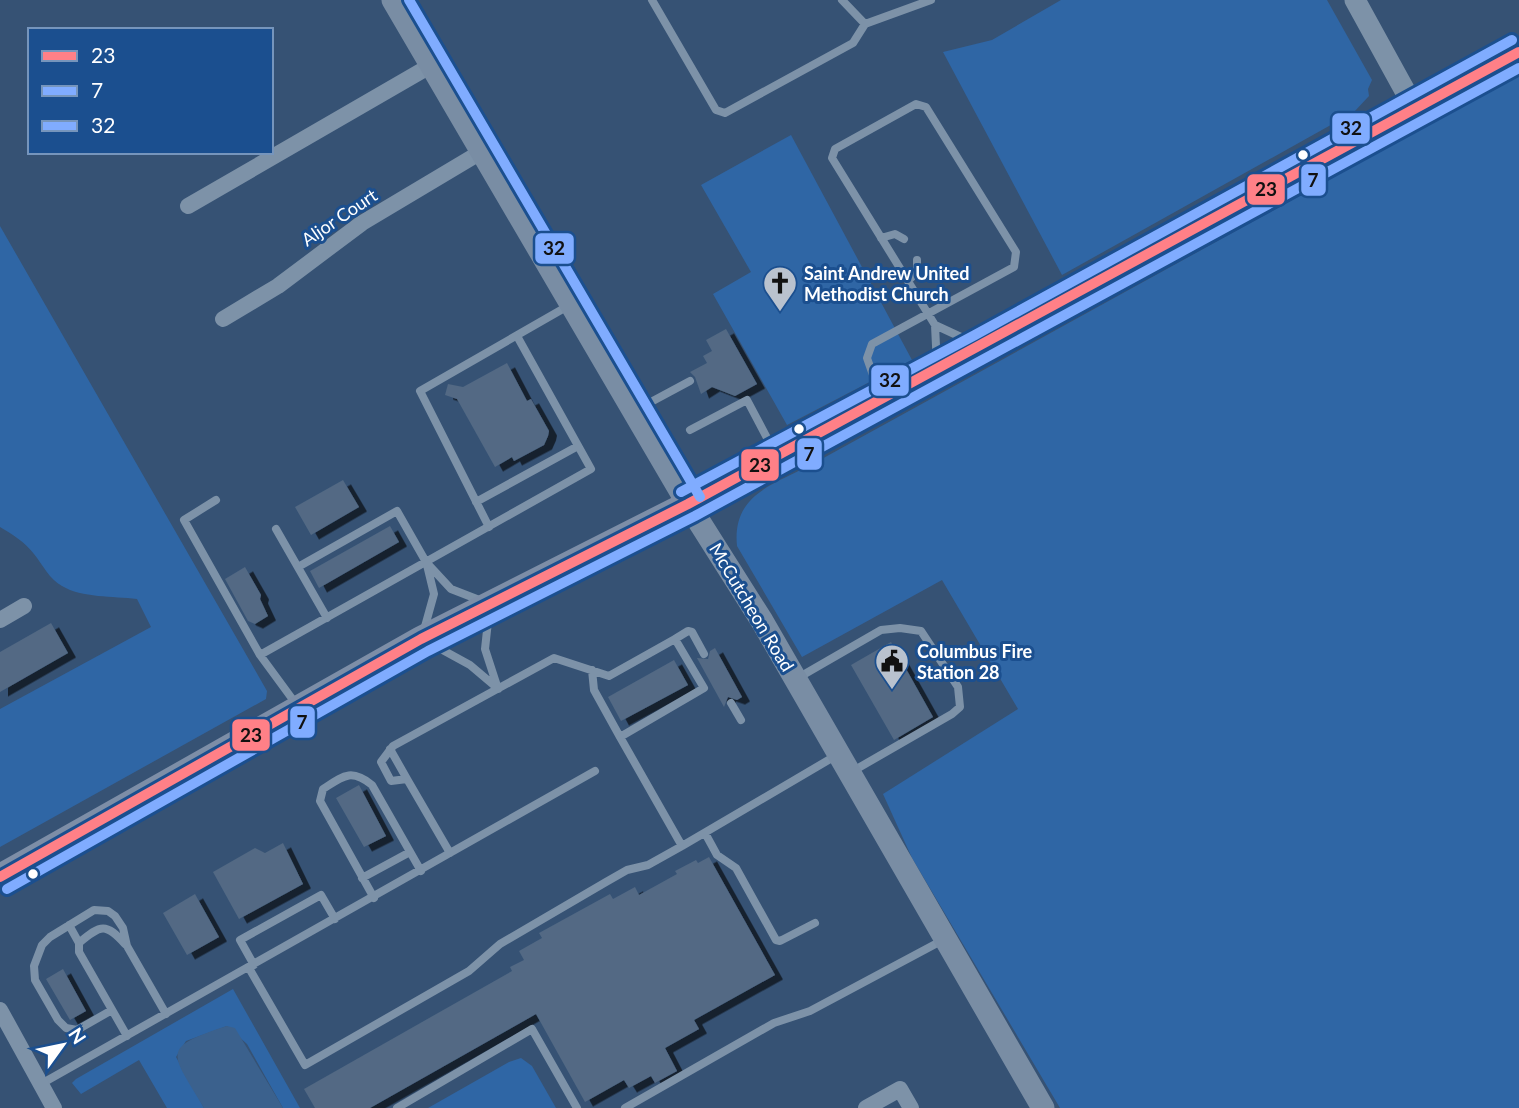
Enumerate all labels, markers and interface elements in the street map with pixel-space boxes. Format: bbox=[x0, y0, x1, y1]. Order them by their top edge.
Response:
legend bbox=[28, 28, 273, 154]
text: 23 bbox=[91, 42, 115, 67]
text: 7 bbox=[91, 77, 103, 102]
text: 32 bbox=[91, 112, 115, 137]
line badge: 32 bbox=[1331, 112, 1371, 145]
text: 32 bbox=[1340, 116, 1362, 139]
unlabelled marker bbox=[1296, 148, 1310, 162]
line badge: 7 bbox=[1300, 163, 1327, 197]
text: 7 bbox=[1307, 168, 1319, 191]
line badge: 23 bbox=[1246, 173, 1286, 206]
text: 23 bbox=[1255, 177, 1277, 200]
street label: Aljor Court bbox=[297, 183, 382, 250]
line badge: 32 bbox=[534, 232, 575, 265]
text: 32 bbox=[543, 236, 565, 259]
place label: Saint Andrew United Methodist Church bbox=[804, 262, 969, 305]
church icon: Saint Andrew United Methodist Church bbox=[761, 264, 799, 313]
line badge: 32 bbox=[870, 364, 910, 397]
text: 32 bbox=[879, 368, 901, 391]
unlabelled marker bbox=[792, 422, 806, 436]
line badge: 7 bbox=[796, 437, 823, 471]
text: 7 bbox=[803, 442, 815, 465]
line badge: 23 bbox=[740, 448, 780, 482]
text: 23 bbox=[749, 453, 771, 476]
street label: McCutcheon Road bbox=[705, 539, 799, 675]
place label: Columbus Fire Station 28 bbox=[917, 640, 1033, 683]
public building icon: Columbus Fire Station 28 bbox=[873, 642, 911, 691]
line badge: 7 bbox=[289, 705, 316, 739]
text: 7 bbox=[296, 710, 308, 733]
line badge: 23 bbox=[231, 718, 271, 752]
text: 23 bbox=[240, 723, 262, 746]
unlabelled marker bbox=[26, 867, 40, 881]
north arrow bbox=[28, 1010, 98, 1080]
text: N bbox=[64, 1023, 91, 1048]

